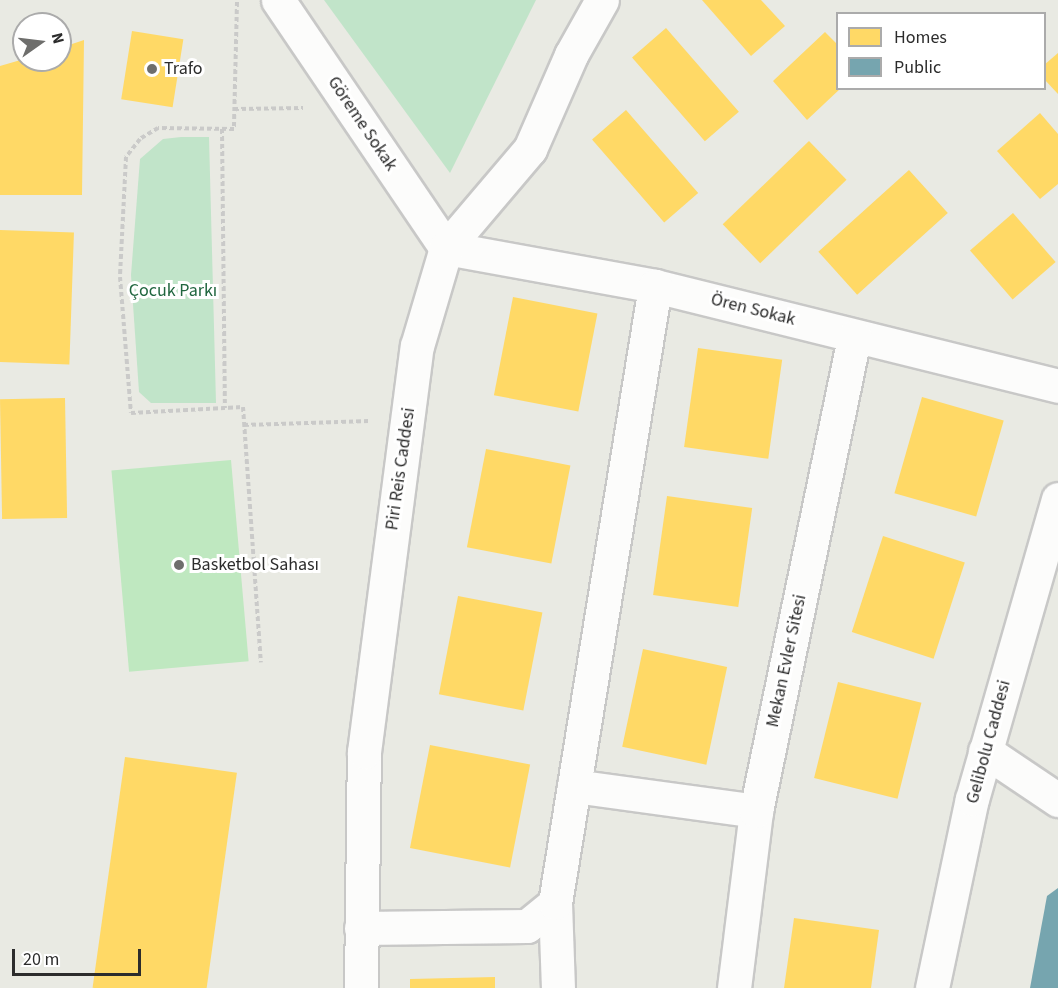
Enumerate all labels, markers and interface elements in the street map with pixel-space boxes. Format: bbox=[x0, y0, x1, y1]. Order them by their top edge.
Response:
north arrow bbox=[12, 12, 72, 72]
legend bbox=[836, 12, 1046, 90]
text: Homes bbox=[894, 25, 947, 50]
text: N bbox=[46, 30, 69, 46]
text: Public bbox=[894, 55, 941, 80]
place label: Trafo bbox=[164, 58, 203, 80]
marker: Trafo bbox=[145, 62, 159, 76]
street label: Göreme Sokak bbox=[322, 73, 402, 175]
park label: Çocuk Parkı bbox=[129, 280, 217, 302]
street label: Ören Sokak bbox=[708, 289, 798, 331]
street label: Piri Reis Caddesi bbox=[382, 406, 420, 532]
place label: Basketbol Sahası bbox=[191, 554, 319, 576]
marker: Basketbol Sahası bbox=[172, 558, 186, 572]
street label: Mekan Evler Sitesi bbox=[762, 593, 812, 729]
street label: Gelibolu Caddesi bbox=[962, 678, 1016, 806]
scale bar bbox=[15, 937, 144, 975]
text: 20 m bbox=[23, 947, 59, 972]

